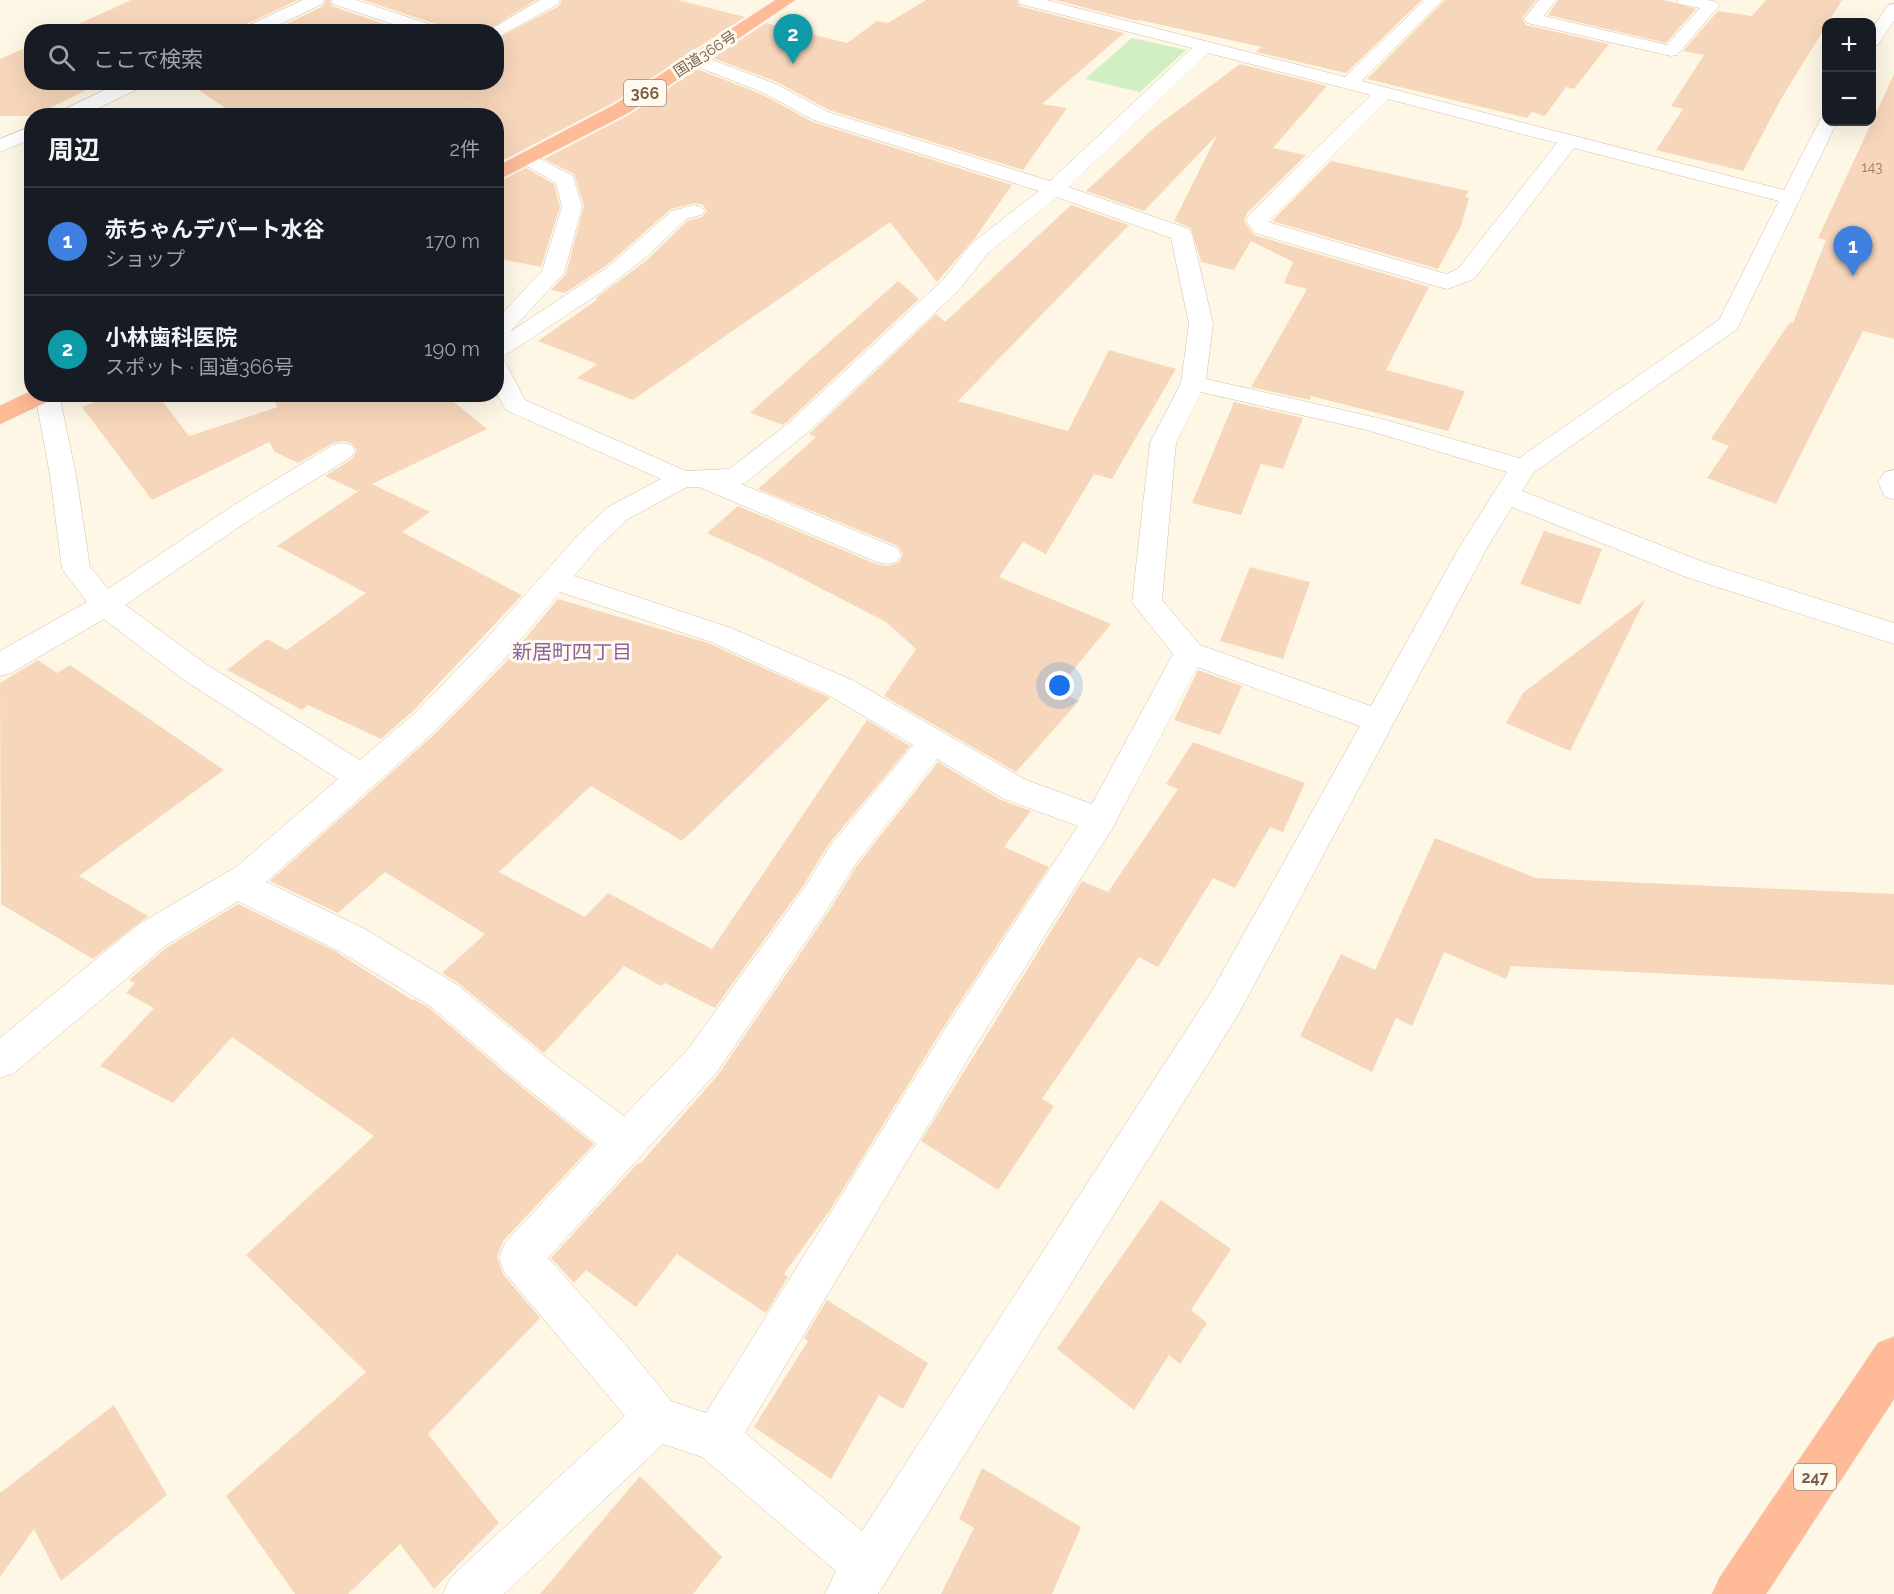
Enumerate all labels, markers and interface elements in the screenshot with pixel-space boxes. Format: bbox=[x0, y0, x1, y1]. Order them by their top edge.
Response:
pin: 2 bbox=[774, 14, 812, 64]
map controls bbox=[1822, 18, 1876, 126]
button: + bbox=[1822, 18, 1876, 72]
search box bbox=[24, 24, 504, 90]
street label: 国道366号 bbox=[670, 27, 740, 81]
icon: search bbox=[45, 41, 78, 74]
text: ここで検索 bbox=[93, 46, 203, 72]
button: − bbox=[1822, 72, 1876, 126]
road number: 366 bbox=[624, 80, 666, 106]
text: 周辺 bbox=[48, 135, 100, 165]
text: 2件 bbox=[450, 137, 480, 161]
house number: 143 bbox=[1861, 159, 1883, 175]
text: 赤ちゃんデパート水谷 bbox=[105, 216, 325, 242]
pin: 1 bbox=[1834, 226, 1872, 276]
text: 1 bbox=[63, 229, 72, 253]
text: 170 m bbox=[425, 229, 480, 253]
text: ショップ bbox=[105, 247, 185, 271]
text: 小林歯科医院 bbox=[105, 324, 237, 350]
text: 2 bbox=[62, 337, 73, 361]
text: 190 m bbox=[424, 337, 480, 361]
text: スポット · 国道366号 bbox=[105, 355, 294, 379]
district label: 新居町四丁目 bbox=[512, 640, 632, 664]
your location bbox=[1045, 671, 1074, 700]
road number: 247 bbox=[1794, 1464, 1836, 1490]

